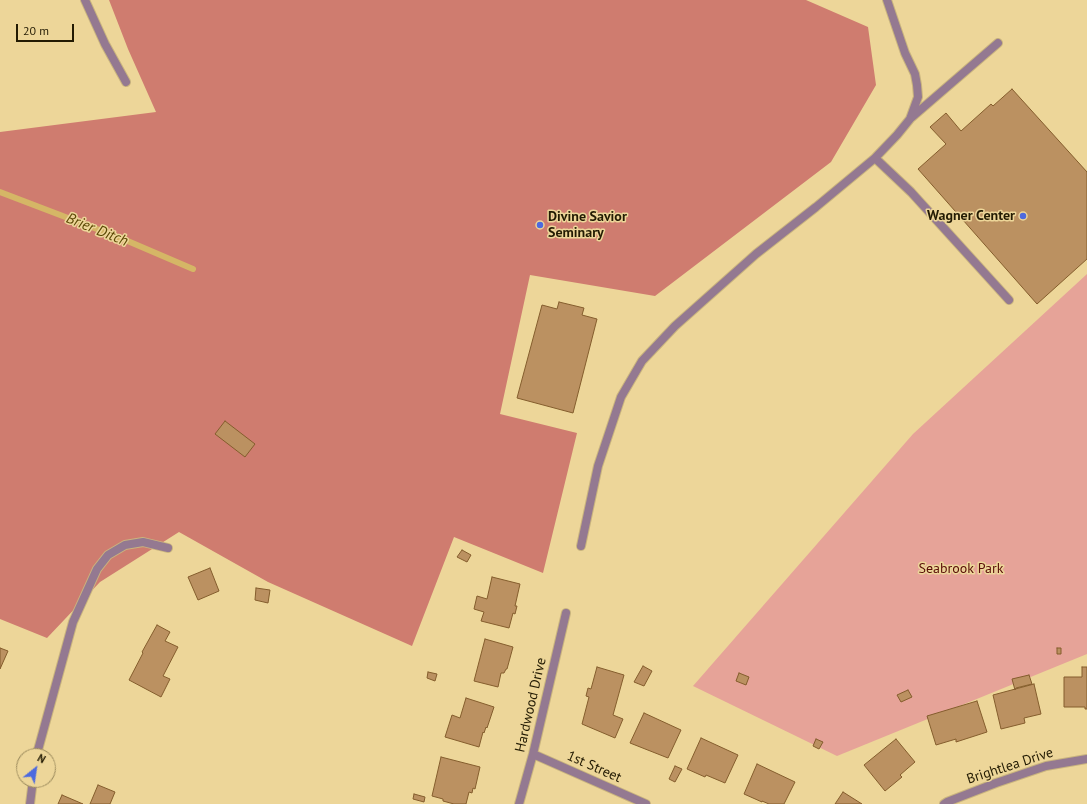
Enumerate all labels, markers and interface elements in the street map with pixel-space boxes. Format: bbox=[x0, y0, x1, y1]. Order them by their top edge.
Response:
scale bar bbox=[18, 16, 76, 42]
text: 20 m bbox=[23, 23, 49, 38]
place label: Wagner Center bbox=[927, 208, 1015, 224]
water label: Brier Ditch bbox=[63, 209, 131, 251]
place label: Divine Savior Seminary bbox=[548, 209, 627, 242]
marker: Wagner Center bbox=[1018, 211, 1028, 221]
marker: Divine Savior Seminary bbox=[535, 220, 545, 230]
park label: Seabrook Park bbox=[918, 561, 1004, 577]
street label: Hardwood Drive bbox=[512, 656, 550, 754]
street label: Brightlea Drive bbox=[965, 744, 1055, 788]
north arrow bbox=[16, 748, 56, 788]
street label: 1st Street bbox=[564, 748, 624, 786]
text: N bbox=[35, 751, 48, 766]

